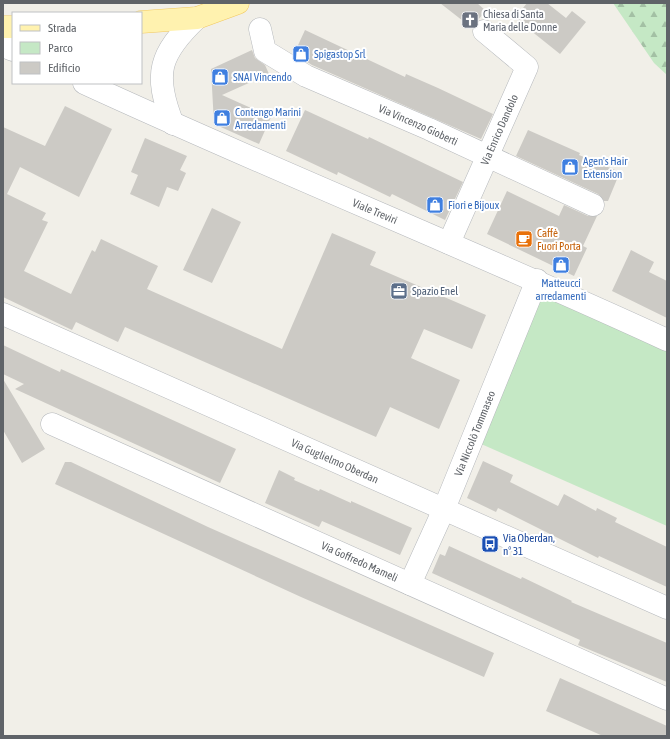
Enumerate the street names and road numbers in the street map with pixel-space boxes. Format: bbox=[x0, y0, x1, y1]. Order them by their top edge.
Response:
street label: Via Enrico Dandolo bbox=[478, 92, 520, 167]
street label: Via Vincenzo Gioberti bbox=[377, 102, 460, 148]
street label: Viale Treviri bbox=[351, 196, 399, 226]
street label: Via Niccolò Tommaseo bbox=[452, 389, 497, 478]
street label: Via Guglielmo Oberdan bbox=[289, 436, 380, 485]
street label: Via Goffredo Mameli bbox=[320, 539, 400, 584]

